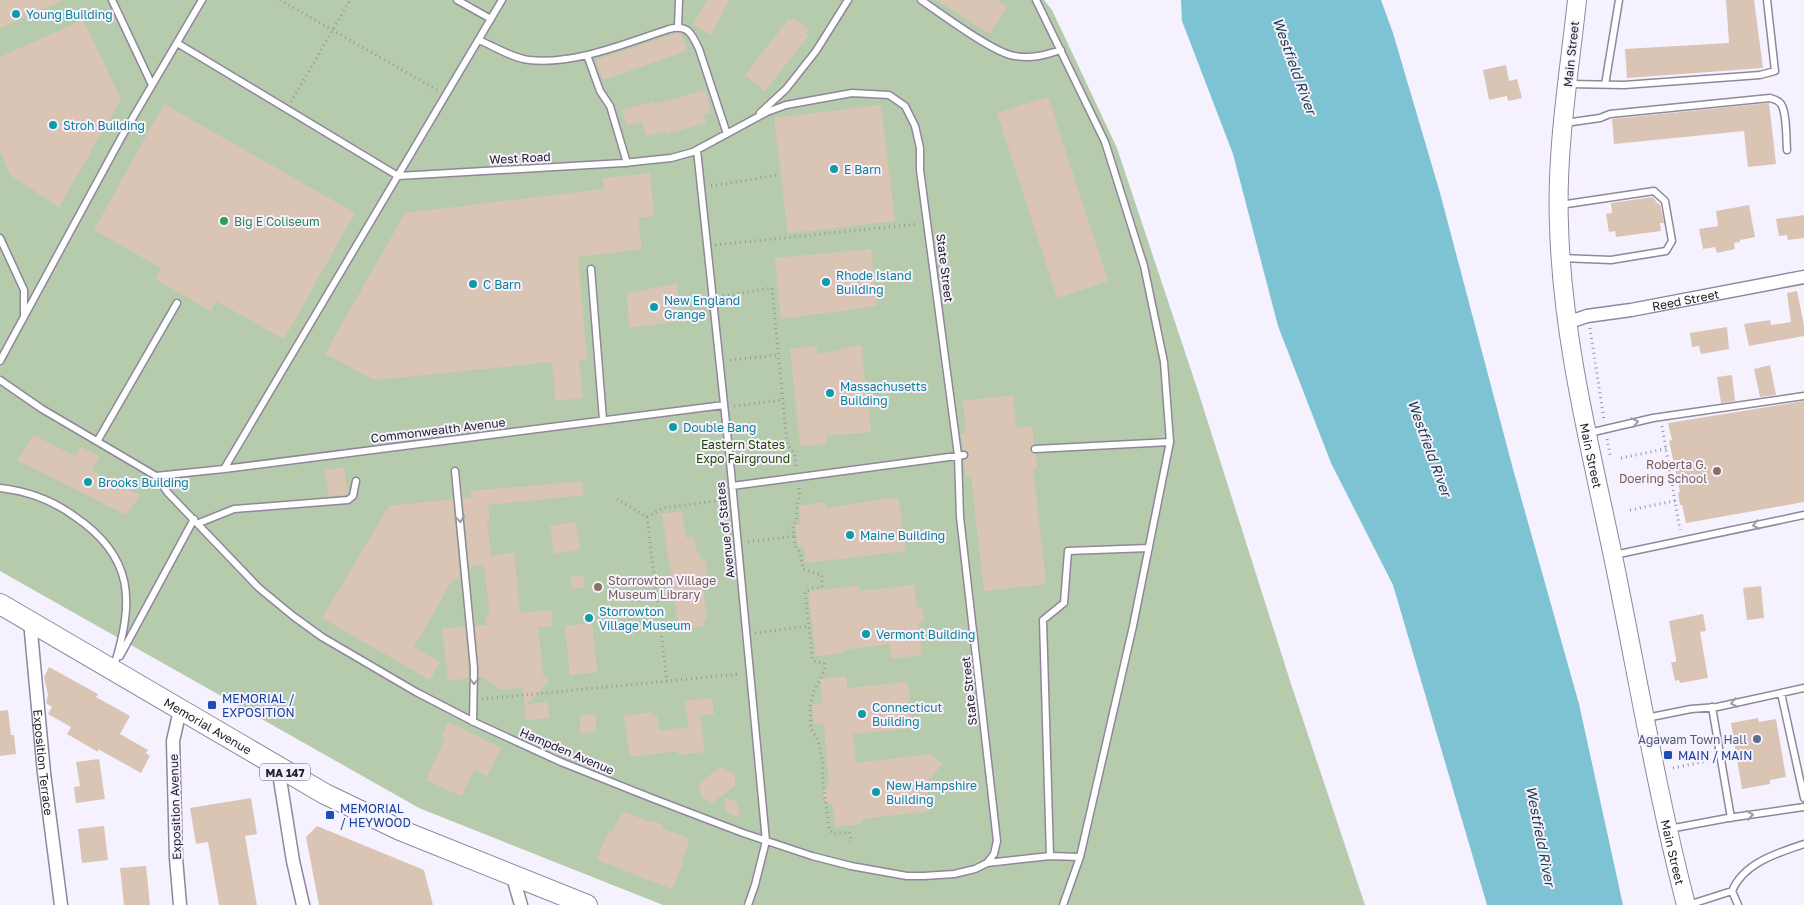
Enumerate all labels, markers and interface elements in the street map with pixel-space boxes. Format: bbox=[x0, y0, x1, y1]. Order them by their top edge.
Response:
place label: Young Building bbox=[26, 7, 113, 22]
marker: Young Building bbox=[10, 8, 22, 20]
water label: Westfield River bbox=[1270, 15, 1321, 119]
street label: Main Street bbox=[1560, 20, 1582, 88]
place label: Stroh Building bbox=[63, 118, 145, 133]
marker: Stroh Building bbox=[47, 119, 59, 131]
street label: West Road bbox=[489, 149, 551, 167]
place label: E Barn bbox=[844, 162, 881, 177]
marker: E Barn bbox=[828, 163, 840, 175]
place label: Big E Coliseum bbox=[234, 214, 320, 229]
marker: Big E Coliseum bbox=[218, 215, 230, 227]
street label: State Street bbox=[933, 233, 957, 303]
place label: Rhode Island Building bbox=[836, 268, 912, 297]
marker: Rhode Island Building bbox=[820, 276, 832, 288]
place label: C Barn bbox=[483, 277, 521, 292]
marker: C Barn bbox=[467, 278, 479, 290]
street label: Reed Street bbox=[1651, 286, 1720, 313]
place label: New England Grange bbox=[664, 293, 740, 322]
marker: New England Grange bbox=[648, 301, 660, 313]
place label: Massachusetts Building bbox=[840, 379, 927, 408]
marker: Massachusetts Building bbox=[824, 387, 836, 399]
water label: Westfield River bbox=[1405, 397, 1456, 501]
street label: Commonwealth Avenue bbox=[370, 414, 506, 446]
one-way arrow bbox=[1631, 418, 1640, 428]
place label: Double Bang bbox=[683, 420, 757, 435]
marker: Double Bang bbox=[667, 421, 679, 433]
street label: Main Street bbox=[1577, 422, 1606, 490]
park label: Eastern States Expo Fairground bbox=[696, 437, 790, 466]
place label: Roberta G. Doering School bbox=[1619, 457, 1707, 486]
marker: Roberta G. Doering School bbox=[1711, 465, 1723, 477]
place label: Brooks Building bbox=[98, 475, 189, 490]
marker: Brooks Building bbox=[82, 476, 94, 488]
street label: Avenue of States bbox=[712, 481, 738, 579]
one-way arrow bbox=[454, 515, 465, 523]
one-way arrow bbox=[1752, 520, 1761, 530]
place label: Maine Building bbox=[860, 528, 945, 543]
marker: Maine Building bbox=[844, 529, 856, 541]
place label: Storrowton Village Museum Library bbox=[608, 573, 716, 602]
marker: Storrowton Village Museum Library bbox=[592, 581, 604, 593]
place label: Storrowton Village Museum bbox=[599, 604, 691, 633]
marker: Storrowton Village Museum bbox=[583, 612, 595, 624]
place label: Vermont Building bbox=[876, 627, 975, 642]
marker: Vermont Building bbox=[860, 628, 872, 640]
street label: State Street bbox=[958, 656, 980, 726]
one-way arrow bbox=[469, 678, 479, 685]
place label: MEMORIAL / EXPOSITION bbox=[222, 691, 295, 720]
street label: Memorial Avenue bbox=[162, 694, 255, 757]
one-way arrow bbox=[1729, 697, 1738, 708]
marker: MEMORIAL / EXPOSITION bbox=[206, 699, 218, 711]
place label: Connecticut Building bbox=[872, 700, 942, 729]
marker: Connecticut Building bbox=[856, 708, 868, 720]
street label: Exposition Terrace bbox=[31, 709, 57, 816]
street label: Hampden Avenue bbox=[518, 724, 616, 778]
place label: Agawam Town Hall bbox=[1638, 732, 1747, 747]
marker: Agawam Town Hall bbox=[1751, 733, 1763, 745]
place label: MAIN / MAIN bbox=[1678, 748, 1752, 763]
marker: MAIN / MAIN bbox=[1662, 749, 1674, 761]
street label: Exposition Avenue bbox=[166, 754, 184, 860]
road number: MA 147 bbox=[260, 764, 310, 780]
place label: New Hampshire Building bbox=[886, 778, 977, 807]
water label: Westfield River bbox=[1523, 784, 1560, 890]
marker: New Hampshire Building bbox=[870, 786, 882, 798]
place label: MEMORIAL / HEYWOOD bbox=[340, 801, 411, 830]
marker: MEMORIAL / HEYWOOD bbox=[324, 809, 336, 821]
one-way arrow bbox=[1746, 811, 1755, 821]
street label: Main Street bbox=[1658, 818, 1688, 886]

